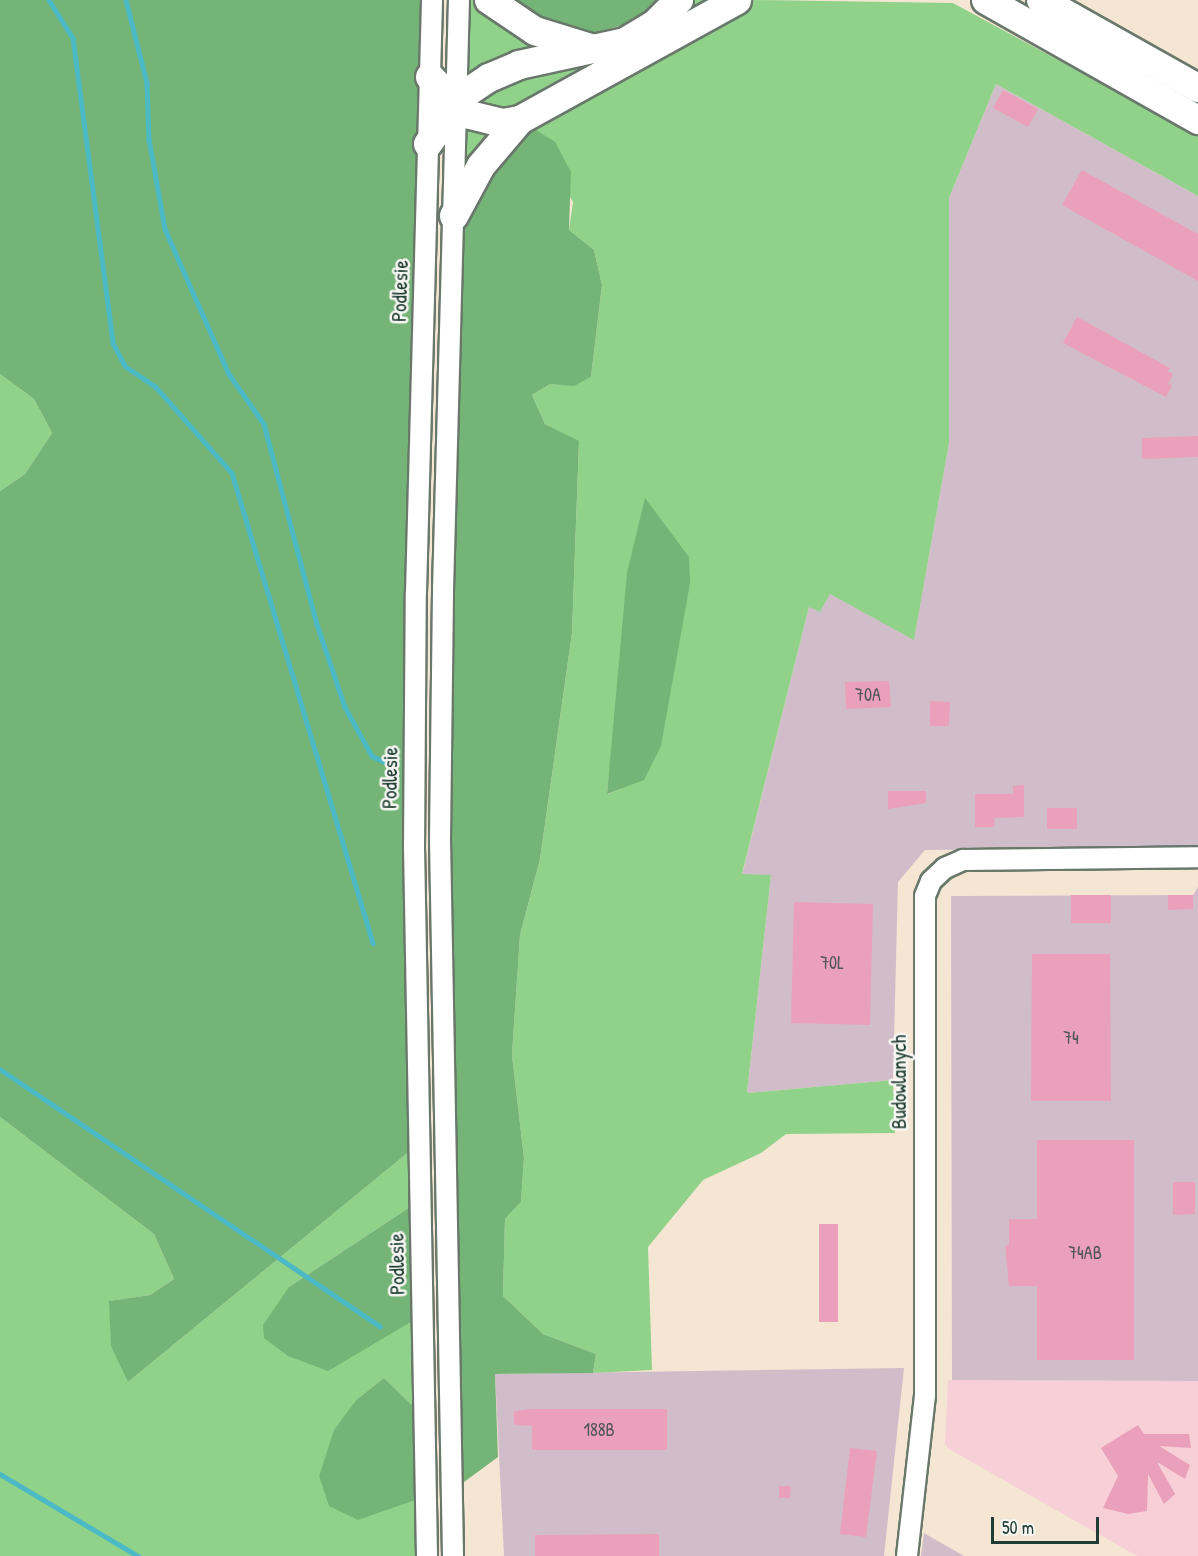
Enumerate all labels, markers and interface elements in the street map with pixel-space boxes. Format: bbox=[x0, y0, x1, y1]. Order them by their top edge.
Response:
street label: Podlesie bbox=[386, 260, 414, 322]
house number: 70A bbox=[855, 684, 881, 706]
street label: Podlesie bbox=[377, 747, 403, 809]
house number: 70L bbox=[820, 952, 844, 974]
house number: 74 bbox=[1063, 1027, 1079, 1049]
street label: Budowlanych bbox=[886, 1035, 912, 1129]
street label: Podlesie bbox=[384, 1233, 410, 1295]
house number: 74AB bbox=[1068, 1242, 1102, 1264]
house number: 188B bbox=[583, 1419, 615, 1441]
scale bar bbox=[994, 1505, 1102, 1543]
text: 50 m bbox=[1002, 1515, 1034, 1540]

